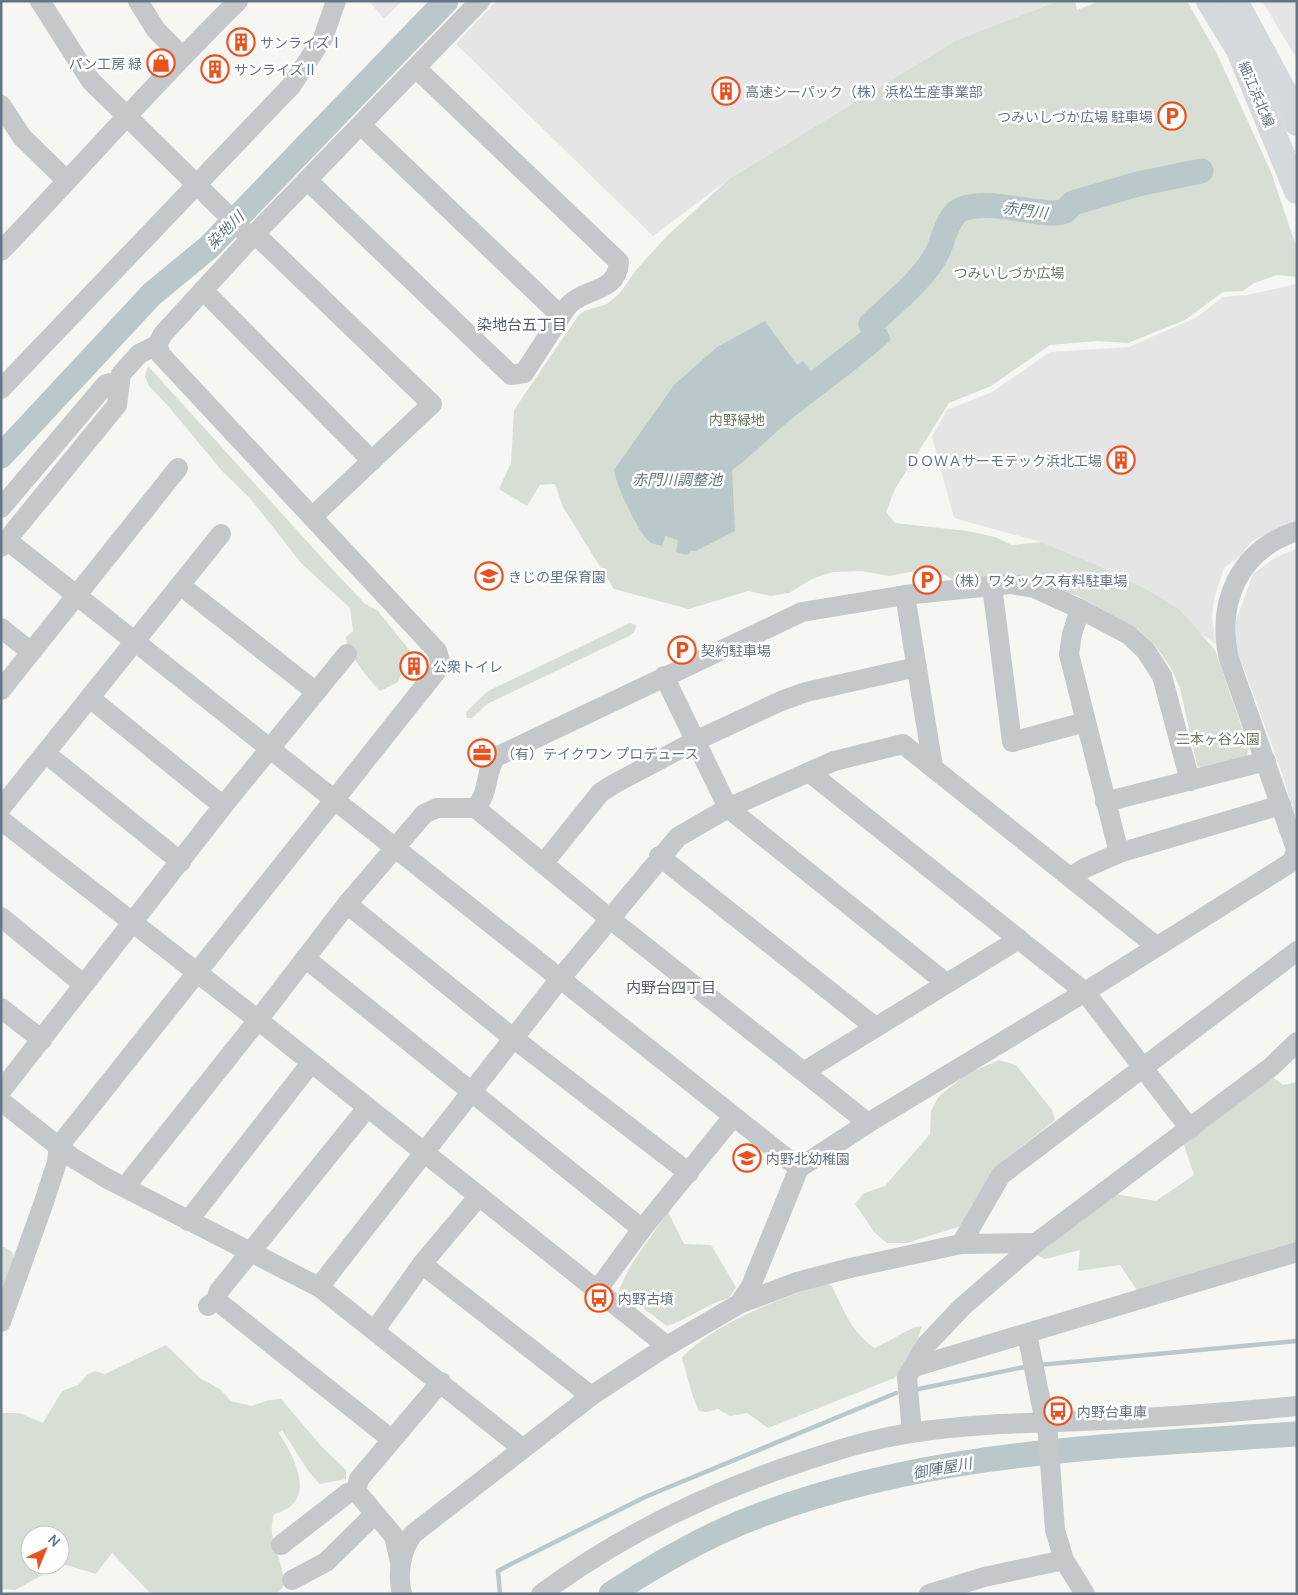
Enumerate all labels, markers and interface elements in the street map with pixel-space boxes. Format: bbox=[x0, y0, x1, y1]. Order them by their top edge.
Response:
building icon: サンライズⅠ bbox=[226, 27, 256, 57]
place label: サンライズⅠ bbox=[260, 33, 344, 52]
shop icon: パン工房 緑 bbox=[146, 48, 176, 78]
place label: パン工房 緑 bbox=[69, 54, 142, 73]
building icon: サンライズⅡ bbox=[200, 54, 230, 84]
street label: 細江浜北線 bbox=[1235, 58, 1279, 130]
place label: サンライズⅡ bbox=[234, 60, 318, 79]
building icon: 高速シーパック（株）浜松生産事業部 bbox=[711, 76, 741, 106]
place label: 高速シーパック（株）浜松生産事業部 bbox=[745, 82, 983, 101]
parking icon: つみいしづか広場 駐車場 bbox=[1157, 101, 1187, 131]
place label: つみいしづか広場 駐車場 bbox=[997, 107, 1153, 126]
water label: 赤門川 bbox=[1001, 196, 1051, 224]
water label: 染地川 bbox=[202, 205, 250, 253]
park label: つみいしづか広場 bbox=[953, 263, 1065, 282]
district label: 染地台五丁目 bbox=[477, 314, 567, 335]
park label: 内野緑地 bbox=[709, 410, 765, 429]
building icon: ＤＯＷＡサーモテック浜北工場 bbox=[1106, 445, 1136, 475]
place label: ＤＯＷＡサーモテック浜北工場 bbox=[906, 451, 1102, 470]
water label: 赤門川調整池 bbox=[632, 469, 724, 490]
school or university icon: きじの里保育園 bbox=[474, 561, 504, 591]
parking icon: （株）ワタックス有料駐車場 bbox=[912, 565, 942, 595]
place label: きじの里保育園 bbox=[508, 567, 606, 586]
place label: （株）ワタックス有料駐車場 bbox=[946, 571, 1128, 590]
parking icon: 契約駐車場 bbox=[667, 635, 697, 665]
place label: 契約駐車場 bbox=[701, 641, 771, 660]
building icon: 公衆トイレ bbox=[399, 651, 429, 681]
place label: 公衆トイレ bbox=[433, 657, 503, 676]
park label: 二本ヶ谷公園 bbox=[1176, 729, 1260, 748]
office icon: （有）テイクワン プロデュース bbox=[467, 738, 497, 768]
place label: （有）テイクワン プロデュース bbox=[501, 744, 699, 763]
district label: 内野台四丁目 bbox=[626, 977, 716, 998]
school or university icon: 内野北幼稚園 bbox=[732, 1143, 762, 1173]
place label: 内野北幼稚園 bbox=[766, 1149, 850, 1168]
bus stop icon: 内野古墳 bbox=[584, 1283, 614, 1313]
place label: 内野古墳 bbox=[618, 1289, 674, 1308]
bus stop icon: 内野台車庫 bbox=[1043, 1396, 1073, 1426]
place label: 内野台車庫 bbox=[1077, 1402, 1147, 1421]
water label: 御陣屋川 bbox=[911, 1452, 975, 1484]
north arrow bbox=[20, 1525, 70, 1575]
text: N bbox=[44, 1530, 65, 1551]

